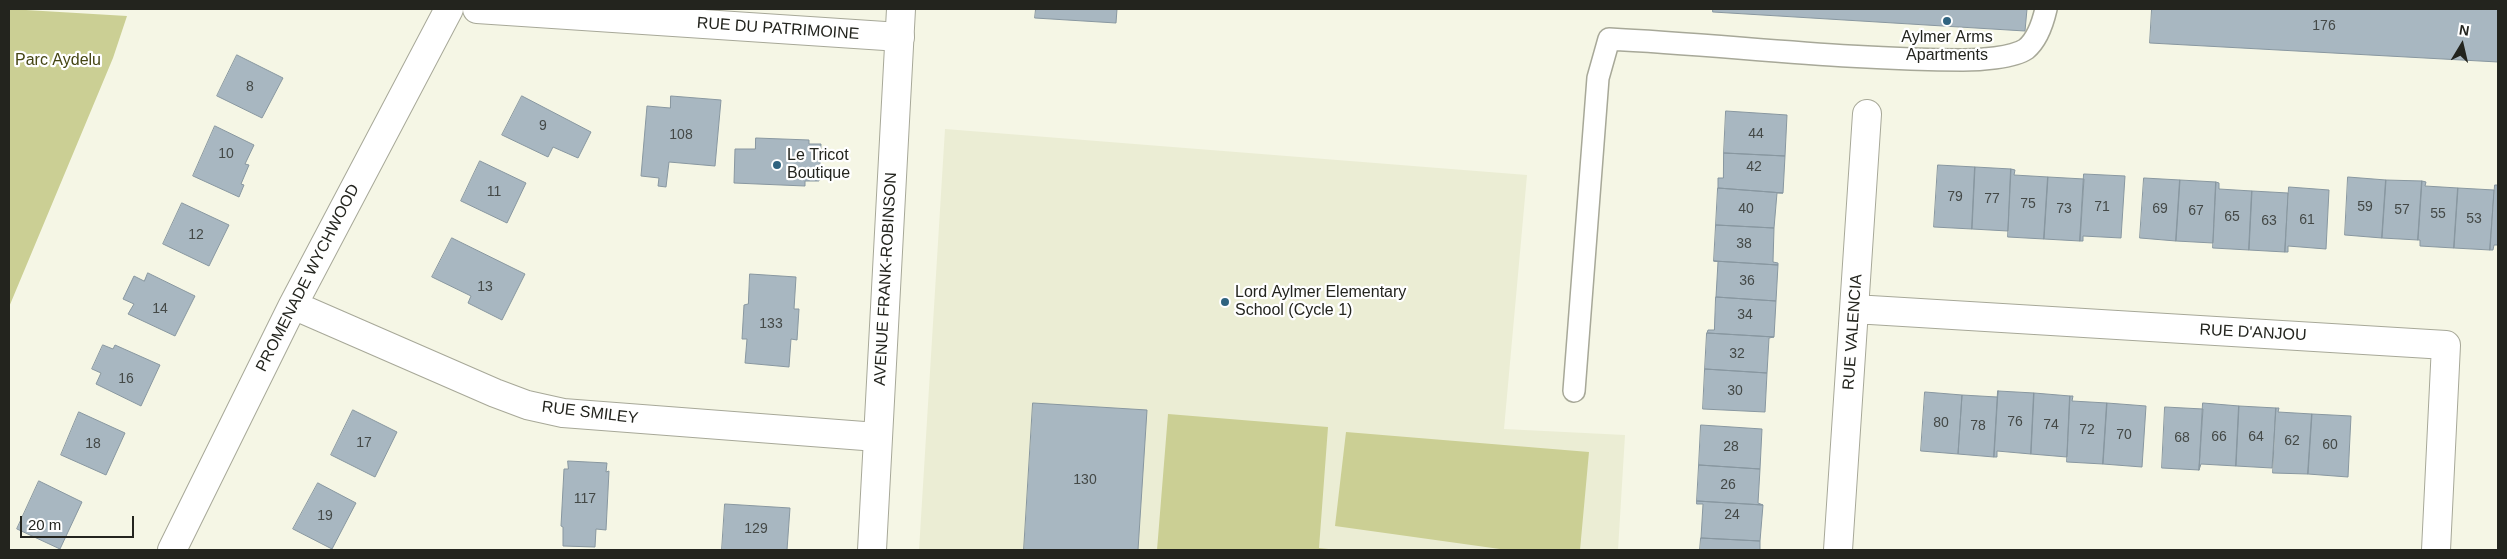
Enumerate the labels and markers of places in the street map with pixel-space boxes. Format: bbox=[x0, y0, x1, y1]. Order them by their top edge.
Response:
marker: Aylmer Arms Apartments bbox=[1941, 15, 1953, 27]
place label: Aylmer Arms Apartments bbox=[1901, 28, 1993, 66]
place label: Le Tricot Boutique bbox=[787, 146, 850, 184]
marker: Le Tricot Boutique bbox=[771, 159, 783, 171]
place label: Lord Aylmer Elementary School (Cycle 1) bbox=[1235, 283, 1406, 321]
marker: Lord Aylmer Elementary School (Cycle 1) bbox=[1219, 296, 1231, 308]

